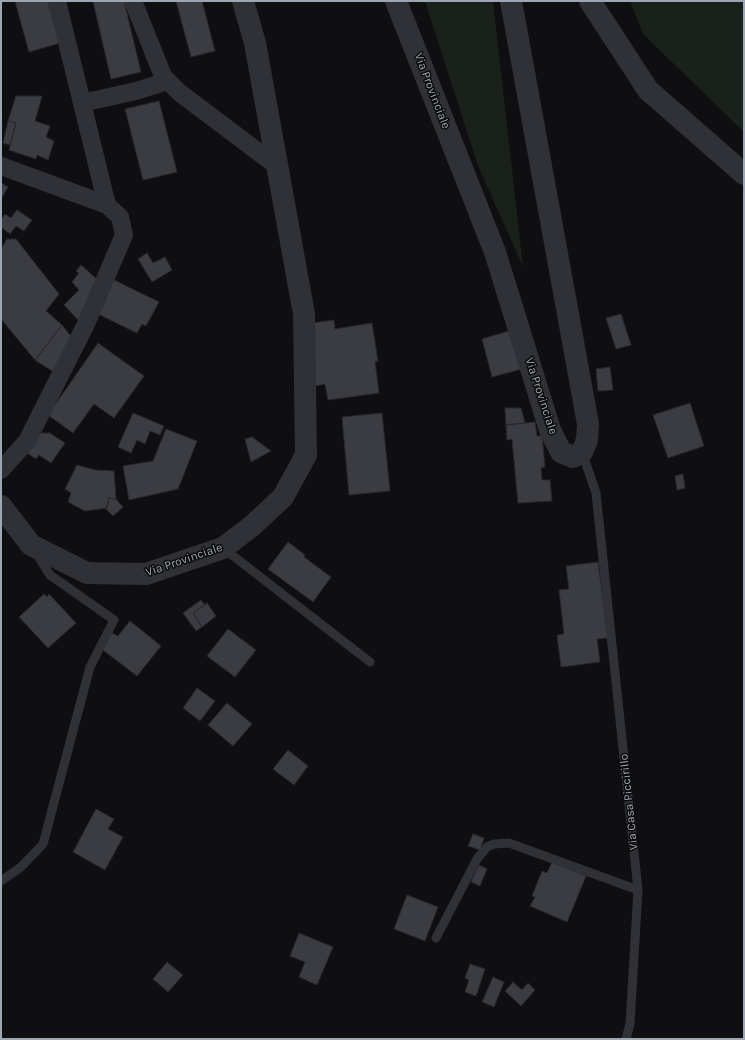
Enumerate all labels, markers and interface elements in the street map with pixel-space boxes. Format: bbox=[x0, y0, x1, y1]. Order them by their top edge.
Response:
street label: Via Provinciale bbox=[411, 51, 453, 131]
street label: Via Provinciale bbox=[522, 356, 560, 436]
street label: Via Provinciale bbox=[144, 540, 224, 580]
street label: Via Casa Piccirillo bbox=[617, 753, 641, 851]

